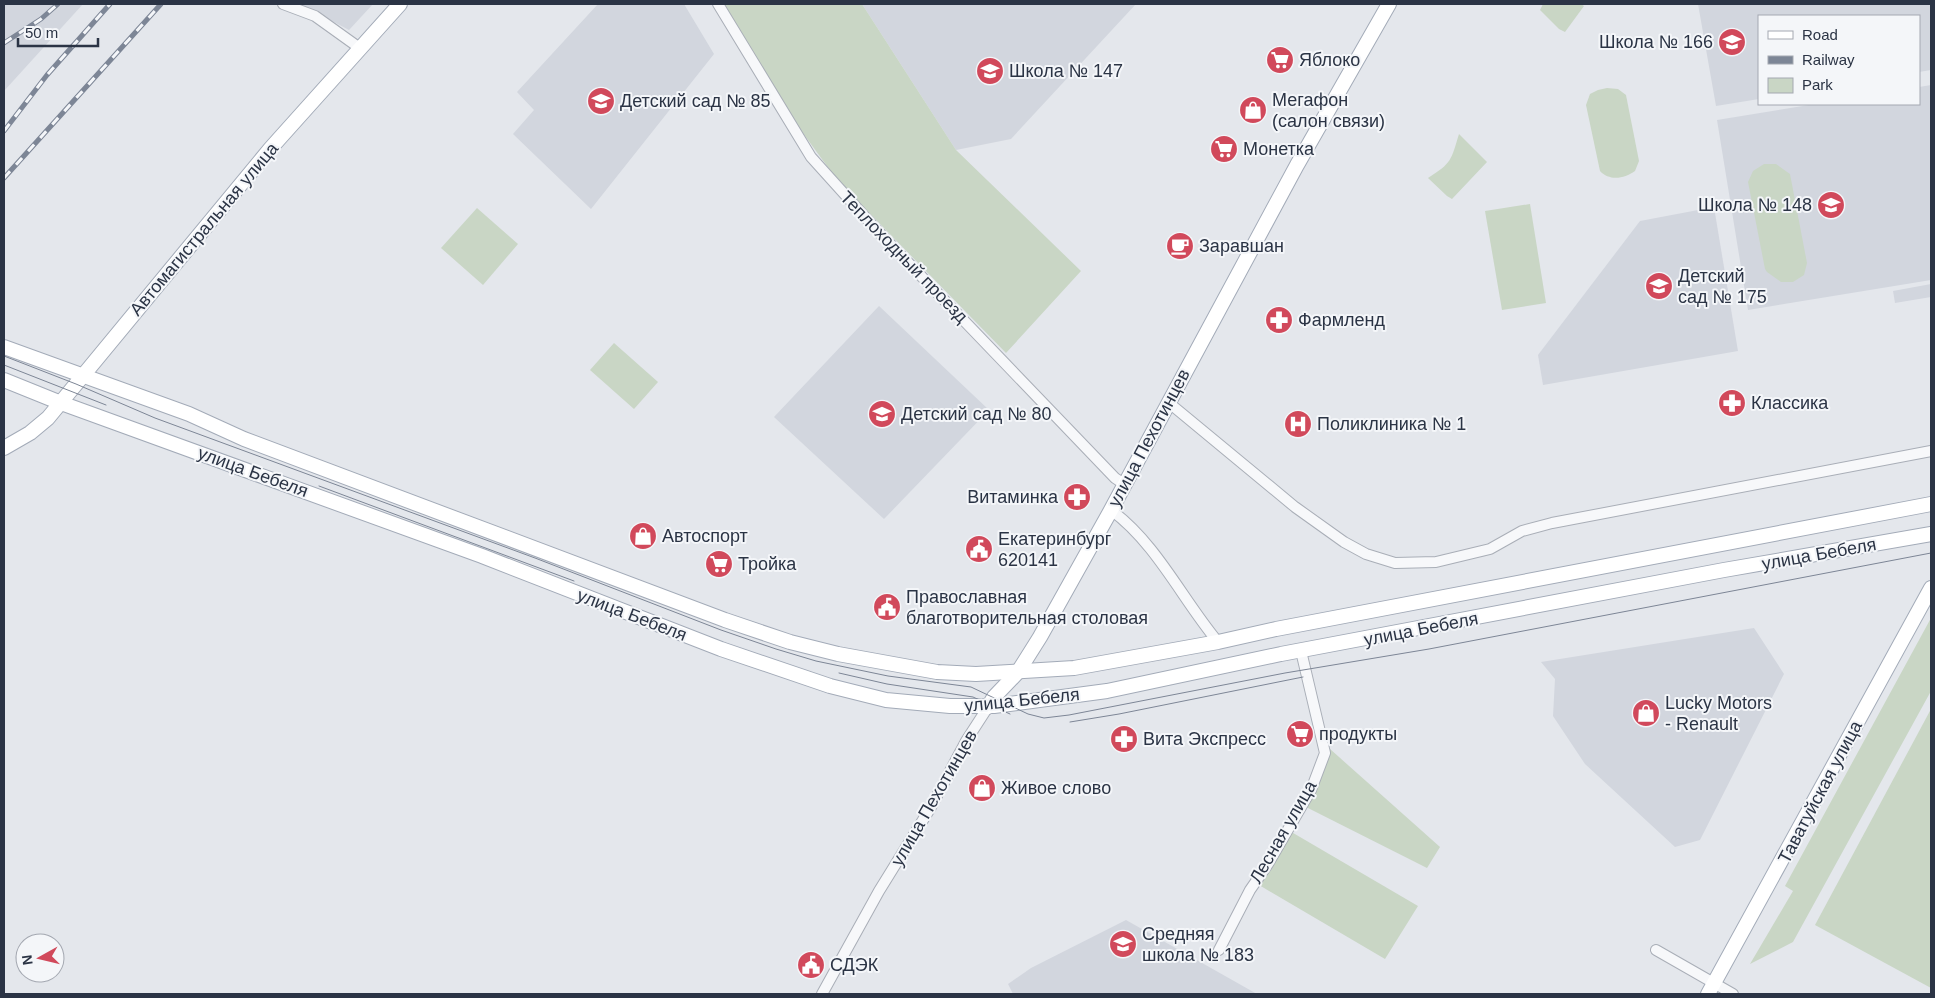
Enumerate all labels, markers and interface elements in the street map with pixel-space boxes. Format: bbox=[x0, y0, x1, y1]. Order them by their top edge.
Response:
scale bar bbox=[18, 15, 98, 47]
legend bbox=[1758, 15, 1920, 105]
text: 50 m bbox=[25, 24, 58, 41]
text: Road bbox=[1802, 26, 1838, 43]
school or university icon: Школа № 166 bbox=[1717, 27, 1747, 57]
place label: Школа № 166 bbox=[1599, 32, 1713, 52]
supermarket icon: Яблоко bbox=[1265, 45, 1295, 75]
place label: Яблоко bbox=[1299, 50, 1360, 70]
text: Railway bbox=[1802, 51, 1855, 68]
school or university icon: Школа № 147 bbox=[975, 56, 1005, 86]
place label: Школа № 147 bbox=[1009, 61, 1123, 81]
text: Park bbox=[1802, 76, 1833, 93]
school or university icon: Детский сад № 85 bbox=[586, 86, 616, 116]
place label: Мегафон (салон связи) bbox=[1272, 90, 1385, 131]
place label: Детский сад № 85 bbox=[620, 91, 770, 111]
shop icon: Мегафон (салон связи) bbox=[1238, 95, 1268, 125]
supermarket icon: Монетка bbox=[1209, 134, 1239, 164]
street label: Автомагистральная улица bbox=[126, 138, 283, 320]
place label: Монетка bbox=[1243, 139, 1315, 159]
street label: Теплоходный проезд bbox=[836, 187, 972, 327]
school or university icon: Школа № 148 bbox=[1816, 190, 1846, 220]
place label: Школа № 148 bbox=[1698, 195, 1812, 215]
cafe icon: Заравшан bbox=[1165, 231, 1195, 261]
place label: Заравшан bbox=[1199, 236, 1284, 256]
place label: Детский сад № 175 bbox=[1678, 266, 1767, 307]
school or university icon: Детский сад № 175 bbox=[1644, 271, 1674, 301]
pharmacy icon: Фармленд bbox=[1264, 305, 1294, 335]
place label: Фармленд bbox=[1298, 310, 1386, 330]
street label: улица Пехотинцев bbox=[1104, 366, 1194, 510]
pharmacy icon: Классика bbox=[1717, 388, 1747, 418]
place label: Классика bbox=[1751, 393, 1829, 413]
school or university icon: Детский сад № 80 bbox=[867, 399, 897, 429]
place label: Детский сад № 80 bbox=[901, 404, 1051, 424]
hospital icon: Поликлиника № 1 bbox=[1283, 409, 1313, 439]
place label: Поликлиника № 1 bbox=[1317, 414, 1466, 434]
street label: улица Бебеля bbox=[195, 443, 311, 501]
pharmacy icon: Витаминка bbox=[1062, 482, 1092, 512]
place label: Витаминка bbox=[967, 487, 1059, 507]
shop icon: Автоспорт bbox=[628, 521, 658, 551]
place label: Автоспорт bbox=[662, 526, 748, 546]
place label: Екатеринбург 620141 bbox=[998, 529, 1112, 570]
public building icon: Екатеринбург 620141 bbox=[964, 534, 994, 564]
street label: улица Бебеля bbox=[1760, 534, 1878, 574]
supermarket icon: Тройка bbox=[704, 549, 734, 579]
place label: Тройка bbox=[738, 554, 797, 574]
street label: улица Бебеля bbox=[574, 585, 690, 645]
place label: Православная благотворительная столовая bbox=[906, 587, 1148, 628]
public building icon: Православная благотворительная столовая bbox=[872, 592, 902, 622]
street label: улица Бебеля bbox=[1362, 608, 1480, 650]
street label: улица Бебеля bbox=[963, 684, 1081, 716]
place label: Lucky Motors - Renault bbox=[1665, 693, 1772, 734]
shop icon: Lucky Motors - Renault bbox=[1631, 698, 1661, 728]
street label: Таватуйская улица bbox=[1774, 717, 1866, 867]
supermarket icon: продукты bbox=[1285, 719, 1315, 749]
pharmacy icon: Вита Экспресс bbox=[1109, 724, 1139, 754]
place label: продукты bbox=[1319, 724, 1397, 744]
street label: улица Пехотинцев bbox=[887, 727, 981, 869]
place label: Вита Экспресс bbox=[1143, 729, 1266, 749]
shop icon: Живое слово bbox=[967, 773, 997, 803]
street label: Лесная улица bbox=[1246, 776, 1321, 887]
place label: Живое слово bbox=[1001, 778, 1111, 798]
place label: Средняя школа № 183 bbox=[1142, 924, 1254, 965]
school or university icon: Средняя школа № 183 bbox=[1108, 929, 1138, 959]
north arrow bbox=[15, 933, 65, 983]
public building icon: СДЭК bbox=[796, 950, 826, 980]
text: N bbox=[18, 954, 36, 966]
place label: СДЭК bbox=[830, 955, 879, 975]

